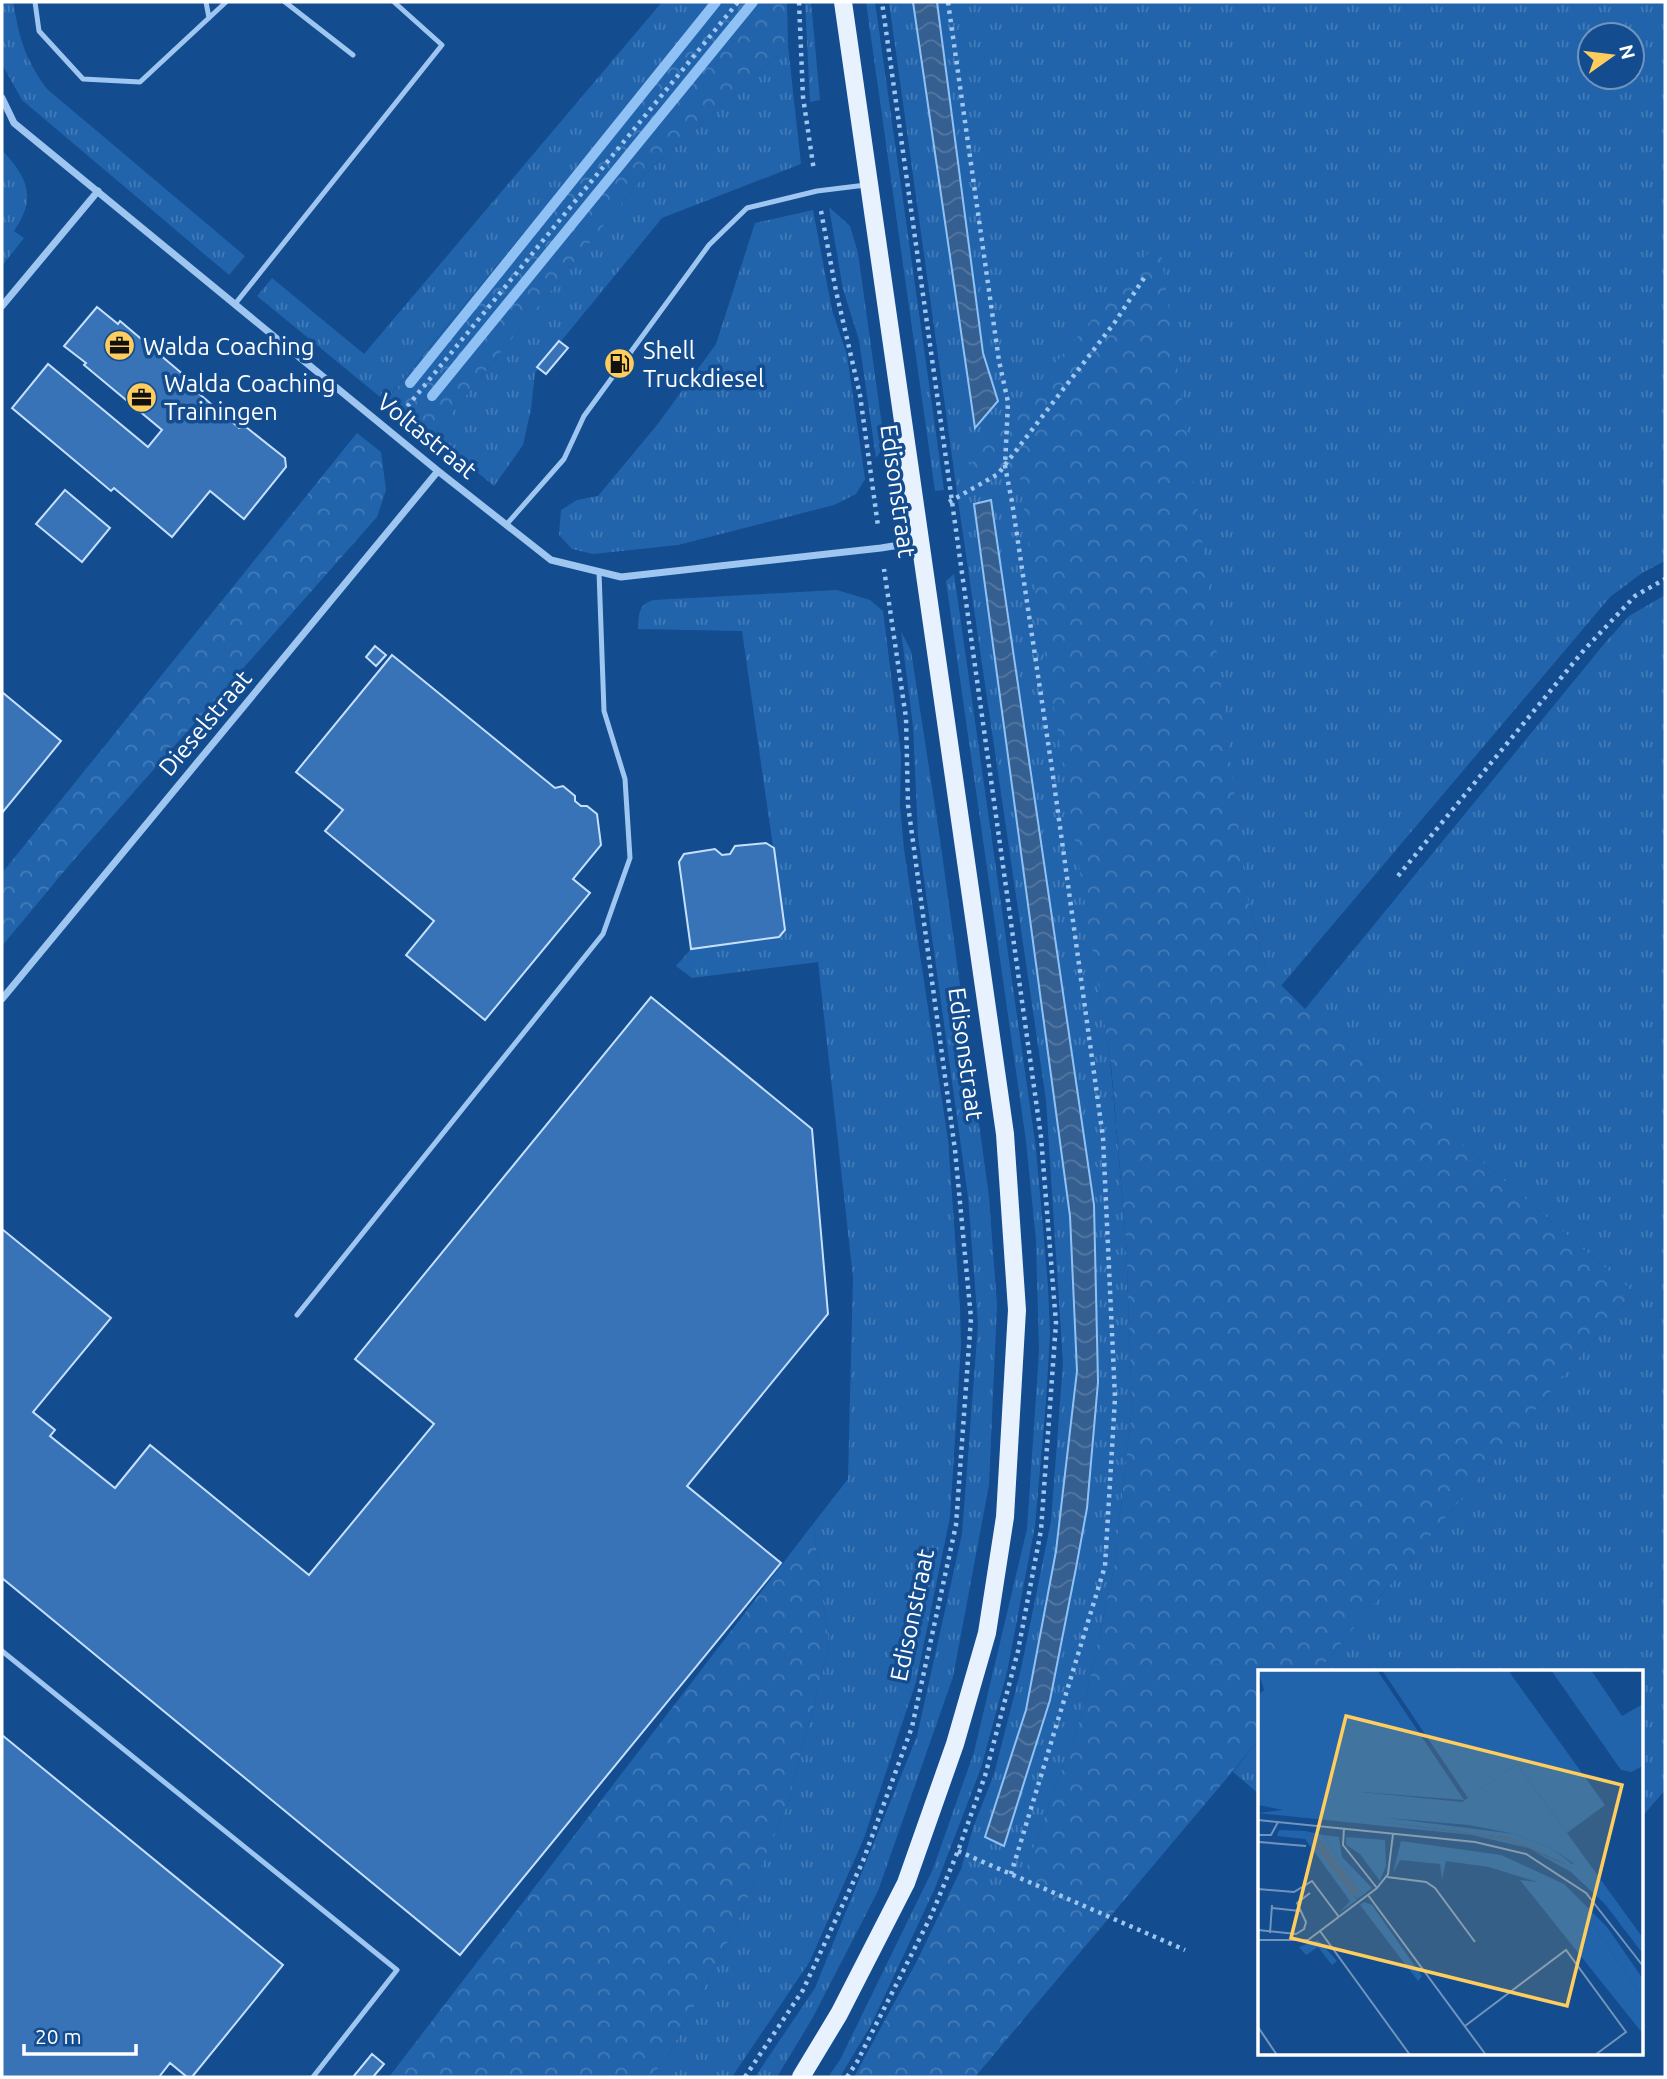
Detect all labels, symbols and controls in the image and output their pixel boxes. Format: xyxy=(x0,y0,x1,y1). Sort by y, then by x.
north arrow xyxy=(1576,21,1646,91)
text: N xyxy=(1615,42,1640,61)
office icon: Walda Coaching xyxy=(103,329,137,363)
place label: Walda Coaching xyxy=(143,333,314,360)
place label: Shell Truckdiesel xyxy=(643,337,764,392)
fuel station icon: Shell Truckdiesel xyxy=(603,347,637,381)
place label: Walda Coaching Trainingen xyxy=(164,370,335,425)
office icon: Walda Coaching Trainingen xyxy=(124,380,158,414)
street label: Voltastraat xyxy=(372,388,482,484)
street label: Edisonstraat xyxy=(875,423,921,560)
street label: Dieselstraat xyxy=(153,664,257,781)
street label: Edisonstraat xyxy=(943,986,989,1123)
street label: Edisonstraat xyxy=(885,1546,939,1683)
inset map xyxy=(1258,1670,1642,2054)
scale bar xyxy=(24,2012,136,2056)
text: 20 m xyxy=(35,2024,82,2048)

